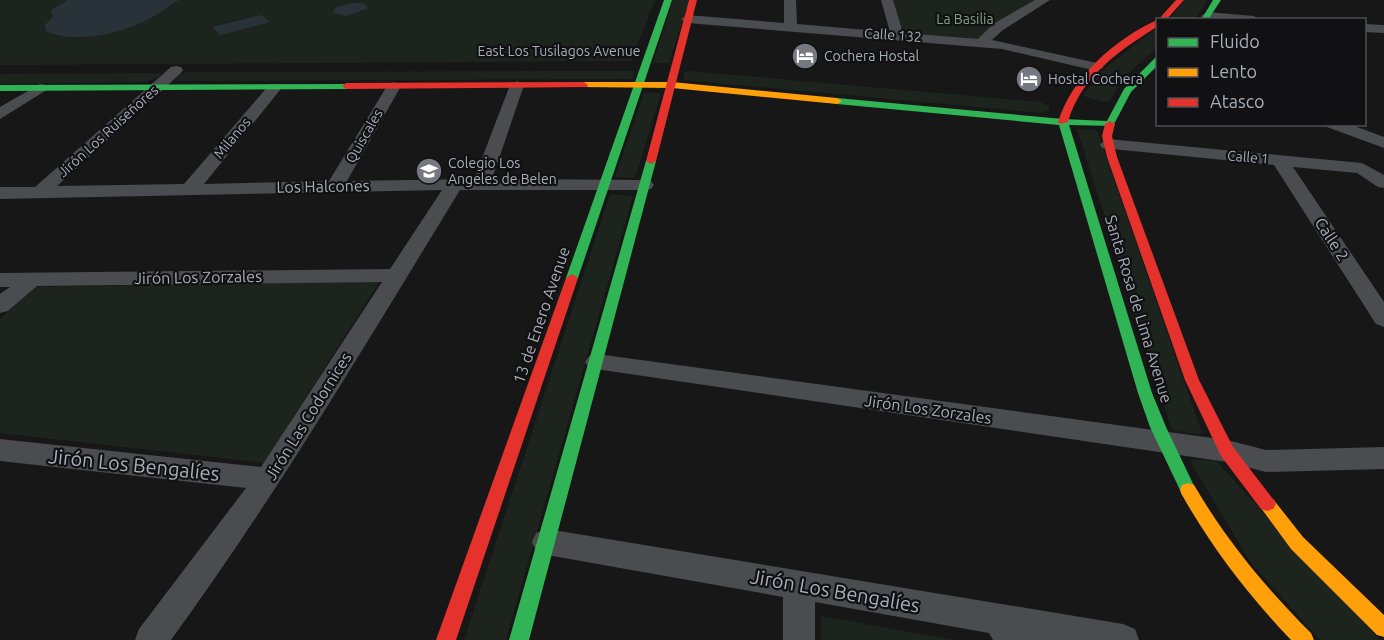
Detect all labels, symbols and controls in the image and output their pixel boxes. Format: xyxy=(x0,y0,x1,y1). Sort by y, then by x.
park label: La Basilia xyxy=(936,11,994,27)
legend xyxy=(1156,18,1366,126)
street label: Calle 132 xyxy=(864,25,922,45)
text: Fluido xyxy=(1210,31,1260,51)
hotel icon: Cochera Hostal xyxy=(790,41,820,71)
street label: East Los Tusilagos Avenue xyxy=(478,43,640,59)
place label: Cochera Hostal xyxy=(824,48,919,64)
text: Lento xyxy=(1210,61,1257,81)
hotel icon: Hostal Cochera xyxy=(1014,64,1044,94)
place label: Hostal Cochera xyxy=(1048,71,1143,87)
street label: Jirón Los Ruiseñores xyxy=(55,82,161,180)
text: Atasco xyxy=(1210,91,1265,111)
street label: Quiscales xyxy=(342,106,386,166)
street label: Milanos xyxy=(210,114,254,162)
street label: Calle 1 xyxy=(1226,147,1270,167)
place label: Colegio Los Angeles de Belen xyxy=(448,155,557,187)
school or university icon: Colegio Los Angeles de Belen xyxy=(414,156,444,186)
street label: Los Halcones xyxy=(276,176,370,196)
street label: Santa Rosa de Lima Avenue xyxy=(1102,213,1176,405)
street label: Calle 2 xyxy=(1311,214,1353,264)
street label: 13 de Enero Avenue xyxy=(509,244,573,386)
street label: Jirón Los Zorzales xyxy=(134,267,262,287)
street label: Jirón Las Codornices xyxy=(261,349,355,483)
street label: Jirón Los Zorzales xyxy=(863,391,993,427)
street label: Jirón Los Bengalíes xyxy=(47,444,221,485)
street label: Jirón Los Bengalíes xyxy=(748,564,922,617)

